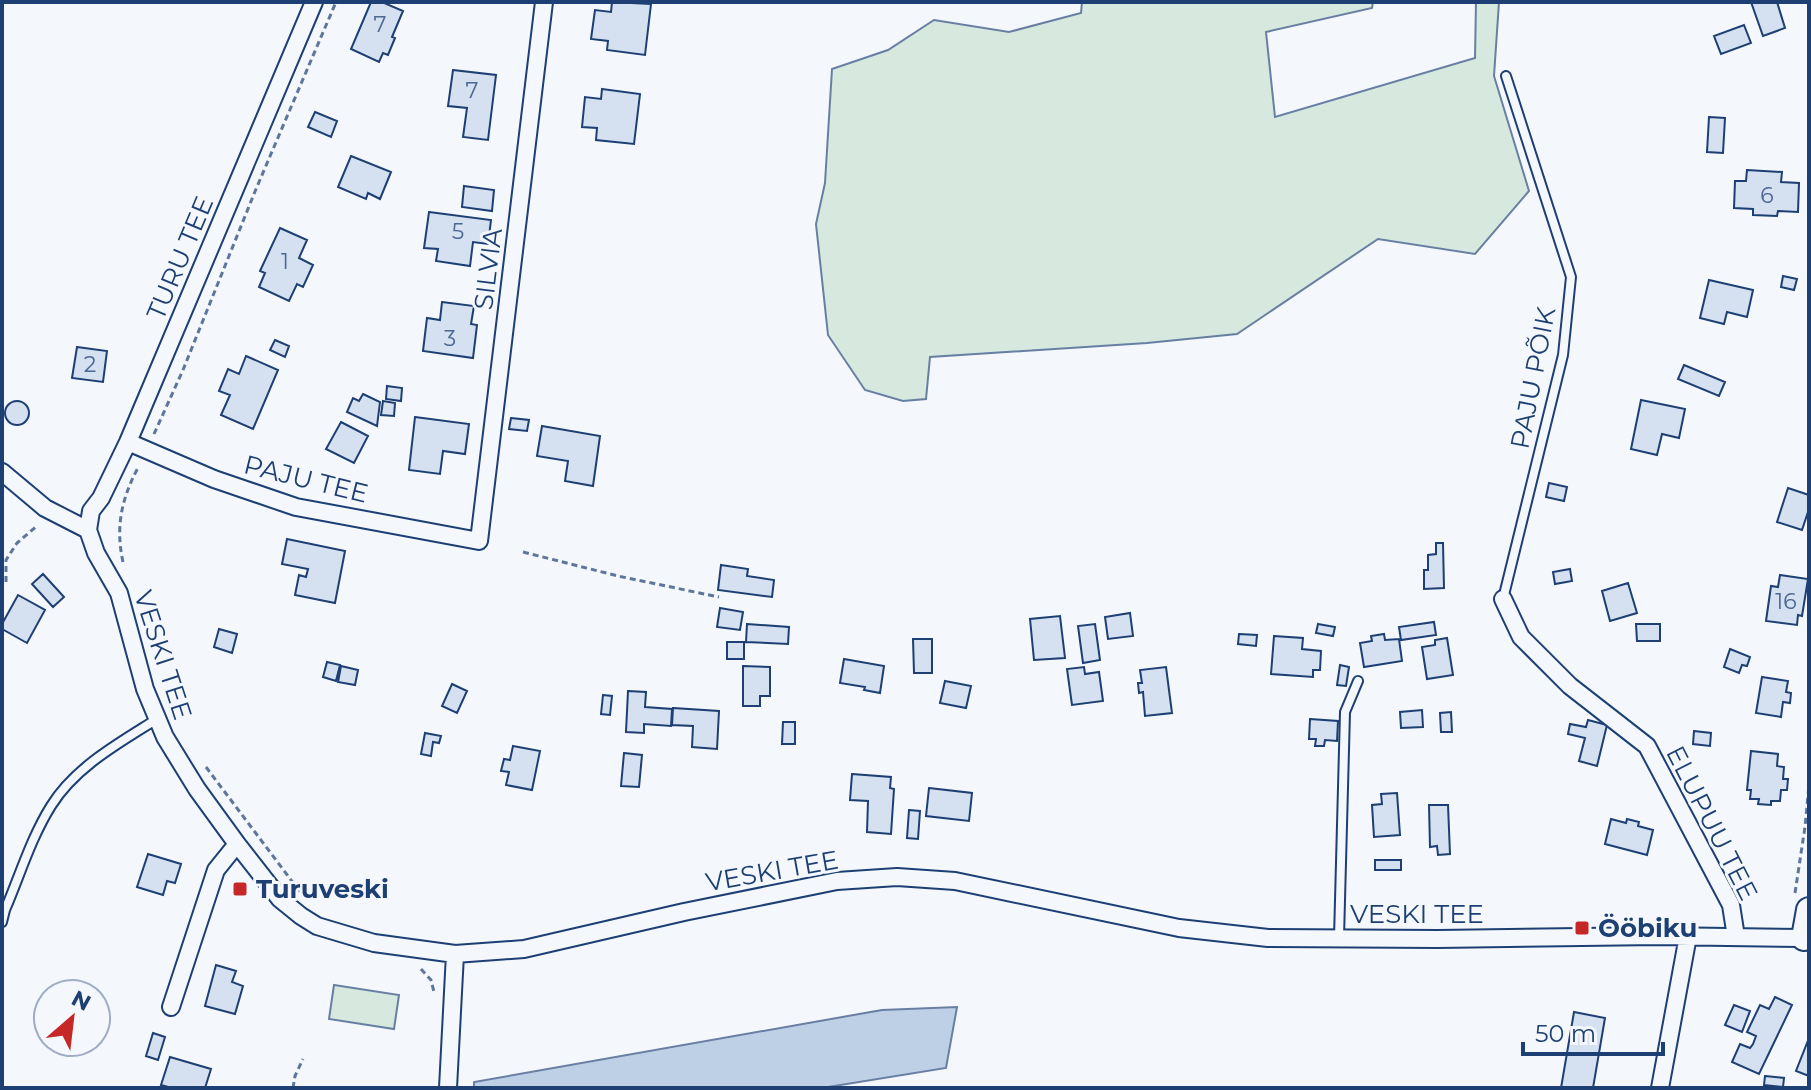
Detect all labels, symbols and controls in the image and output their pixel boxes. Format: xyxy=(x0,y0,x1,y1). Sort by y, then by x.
house number: 7 xyxy=(374,11,387,38)
house number: 7 xyxy=(466,77,479,104)
house number: 6 xyxy=(1760,182,1774,209)
street label: TURU TEE xyxy=(140,191,220,325)
house number: 5 xyxy=(452,218,464,245)
street label: SILVIA xyxy=(467,226,509,312)
house number: 1 xyxy=(281,248,289,275)
street label: PAJU PÕIK xyxy=(1504,304,1563,452)
house number: 3 xyxy=(444,325,456,352)
house number: 2 xyxy=(84,351,96,378)
street label: PAJU TEE xyxy=(241,448,371,510)
street label: VESKI TEE xyxy=(127,586,199,724)
house number: 16 xyxy=(1775,588,1797,615)
street label: ELUPUU TEE xyxy=(1659,740,1765,906)
street label: VESKI TEE xyxy=(703,844,841,898)
place label: Turuveski xyxy=(256,873,389,905)
marker: Turuveski xyxy=(231,880,249,898)
street label: VESKI TEE xyxy=(1350,898,1484,930)
place label: Ööbiku xyxy=(1598,912,1697,944)
marker: Ööbiku xyxy=(1573,919,1591,937)
north arrow xyxy=(32,978,112,1058)
text: N xyxy=(67,985,95,1017)
scale bar xyxy=(1523,1006,1663,1056)
text: 50 m xyxy=(1535,1019,1596,1048)

